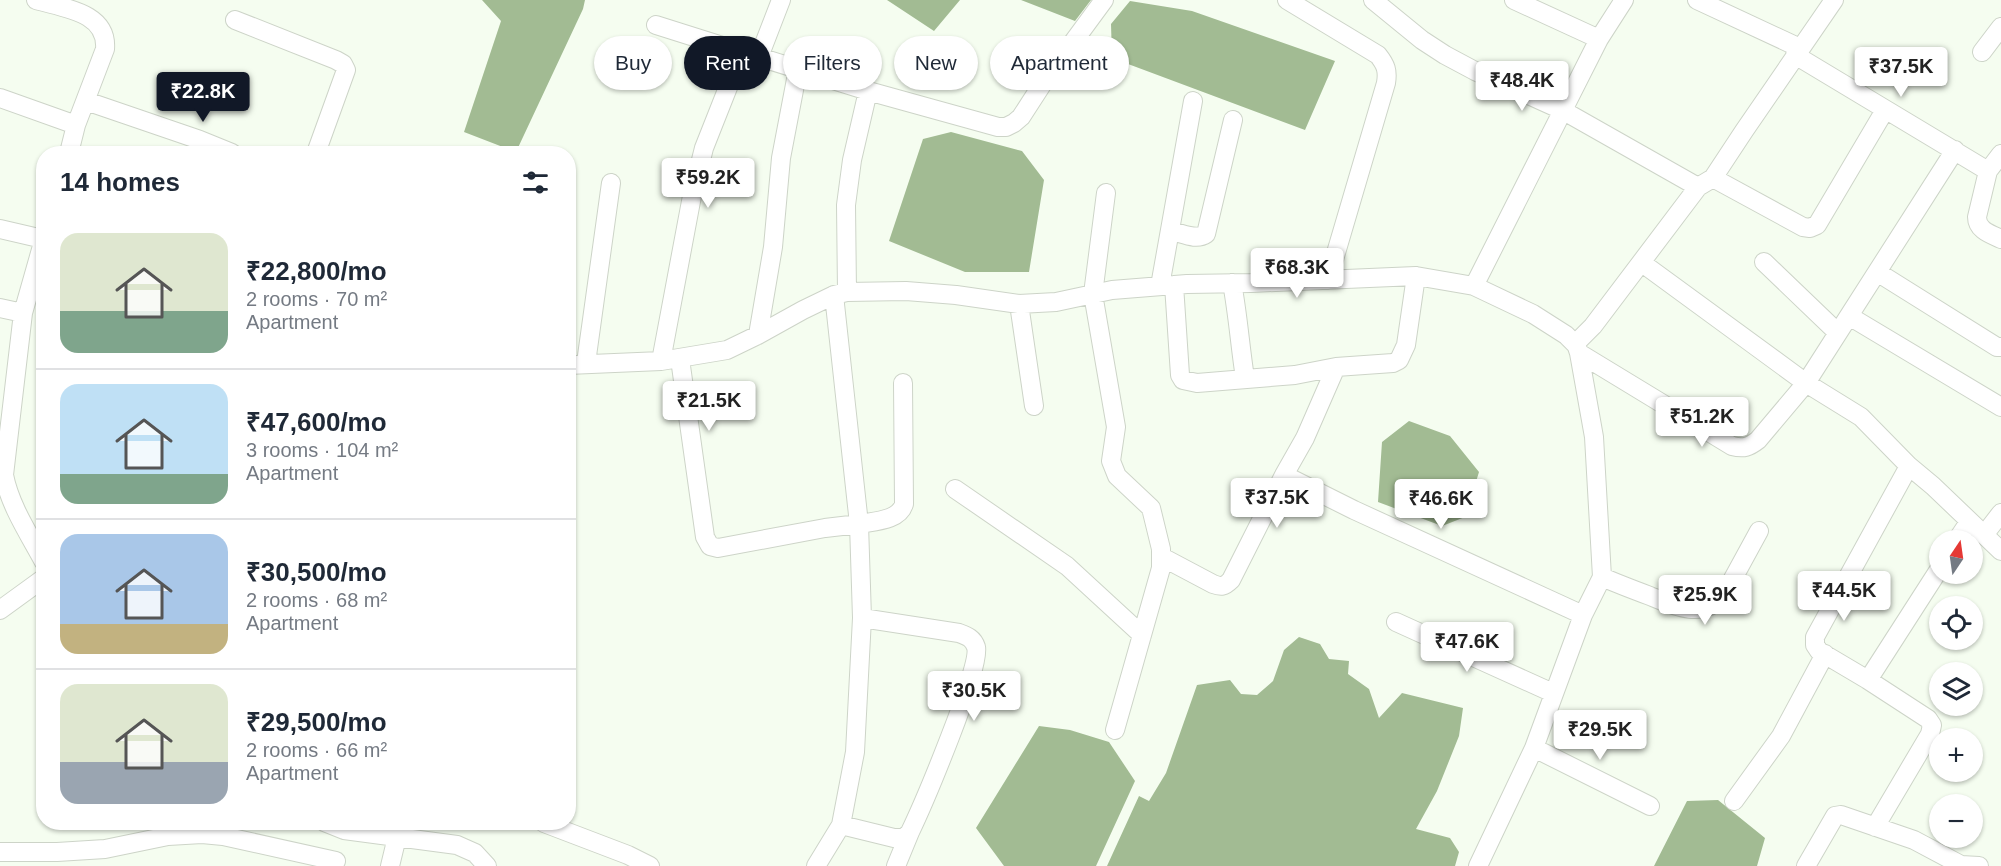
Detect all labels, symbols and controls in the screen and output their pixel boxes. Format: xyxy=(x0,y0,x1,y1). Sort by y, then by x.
chip: Buy xyxy=(594,36,672,90)
chip: Rent xyxy=(684,36,771,90)
chip: Filters xyxy=(783,36,882,90)
chip: New xyxy=(894,36,978,90)
chip: Apartment xyxy=(990,36,1129,90)
pin: ₹37.5K xyxy=(1852,47,1950,98)
text: ₹37.5K xyxy=(1869,55,1933,77)
pin: ₹48.4K xyxy=(1473,61,1571,112)
text: ₹48.4K xyxy=(1490,69,1554,91)
pin: ₹22.8K xyxy=(154,72,252,123)
text: ₹22.8K xyxy=(171,80,235,102)
pin: ₹59.2K xyxy=(659,158,757,209)
icon: filters xyxy=(519,166,552,199)
text: ₹59.2K xyxy=(676,166,740,188)
text: 14 homes xyxy=(60,167,180,197)
pin: ₹68.3K xyxy=(1248,248,1346,299)
text: ₹22,800/mo xyxy=(246,256,387,286)
text: ₹68.3K xyxy=(1265,256,1329,278)
icon: home xyxy=(108,257,180,329)
text: 2 rooms · 70 m² xyxy=(246,288,387,310)
text: Apartment xyxy=(246,311,338,333)
pin: ₹21.5K xyxy=(660,381,758,432)
text: ₹21.5K xyxy=(677,389,741,411)
pin: ₹51.2K xyxy=(1653,397,1751,448)
text: ₹51.2K xyxy=(1670,405,1734,427)
text: ₹47,600/mo xyxy=(246,407,387,437)
icon: home xyxy=(108,408,180,480)
text: 3 rooms · 104 m² xyxy=(246,439,398,461)
text: Apartment xyxy=(246,462,338,484)
pin: ₹37.5K xyxy=(1228,478,1326,529)
pin: ₹46.6K xyxy=(1392,479,1490,530)
text: ₹37.5K xyxy=(1245,486,1309,508)
text: ₹46.6K xyxy=(1409,487,1473,509)
north arrow xyxy=(1929,530,1983,584)
map controls xyxy=(1929,530,1983,848)
text: ₹30,500/mo xyxy=(246,557,387,587)
icon: home xyxy=(108,558,180,630)
pin: ₹44.5K xyxy=(1795,571,1893,622)
pin: ₹25.9K xyxy=(1656,575,1754,626)
text: ₹44.5K xyxy=(1812,579,1876,601)
text: ₹25.9K xyxy=(1673,583,1737,605)
text: 2 rooms · 68 m² xyxy=(246,589,387,611)
button: locate xyxy=(1929,596,1983,650)
text: Apartment xyxy=(246,612,338,634)
pin: ₹47.6K xyxy=(1418,622,1516,673)
text: ₹47.6K xyxy=(1435,630,1499,652)
button: layers xyxy=(1929,662,1983,716)
pin: ₹30.5K xyxy=(925,671,1023,722)
text: ₹30.5K xyxy=(942,679,1006,701)
text: ₹29,500/mo xyxy=(246,707,387,737)
icon: home xyxy=(108,708,180,780)
pin: ₹29.5K xyxy=(1551,710,1649,761)
text: ₹29.5K xyxy=(1568,718,1632,740)
button: + xyxy=(1929,728,1983,782)
text: 2 rooms · 66 m² xyxy=(246,739,387,761)
text: Apartment xyxy=(246,762,338,784)
button: − xyxy=(1929,794,1983,848)

